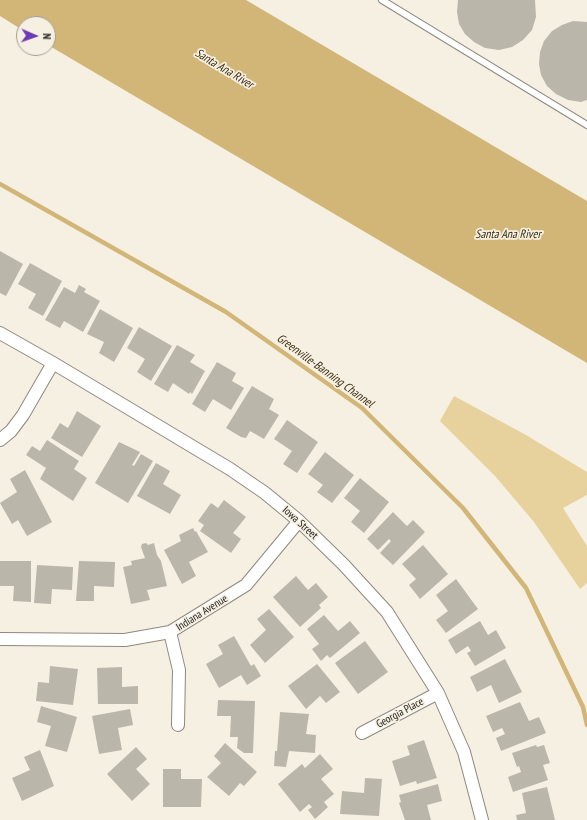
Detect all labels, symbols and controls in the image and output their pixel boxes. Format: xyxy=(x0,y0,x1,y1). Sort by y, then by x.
north arrow xyxy=(16,16,56,56)
text: N xyxy=(40,33,54,40)
water label: Santa Ana River xyxy=(192,46,256,92)
water label: Santa Ana River xyxy=(475,228,541,242)
water label: Greenville-Banning Channel xyxy=(274,331,376,411)
street label: Iowa Street xyxy=(280,504,320,542)
street label: Indiana Avenue xyxy=(174,592,230,634)
street label: Georgia Place xyxy=(374,695,426,731)

